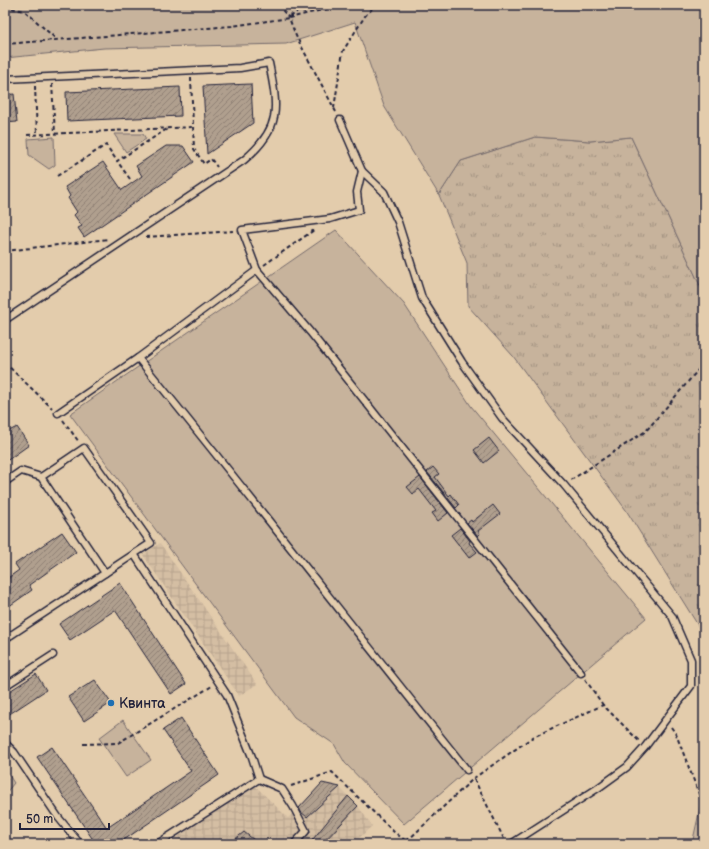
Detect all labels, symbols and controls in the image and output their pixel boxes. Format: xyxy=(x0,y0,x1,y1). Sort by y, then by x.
place label: Квинта xyxy=(119,695,166,712)
marker: Квинта xyxy=(106,698,116,708)
scale bar xyxy=(20,805,109,831)
text: 50 m xyxy=(26,812,53,827)

